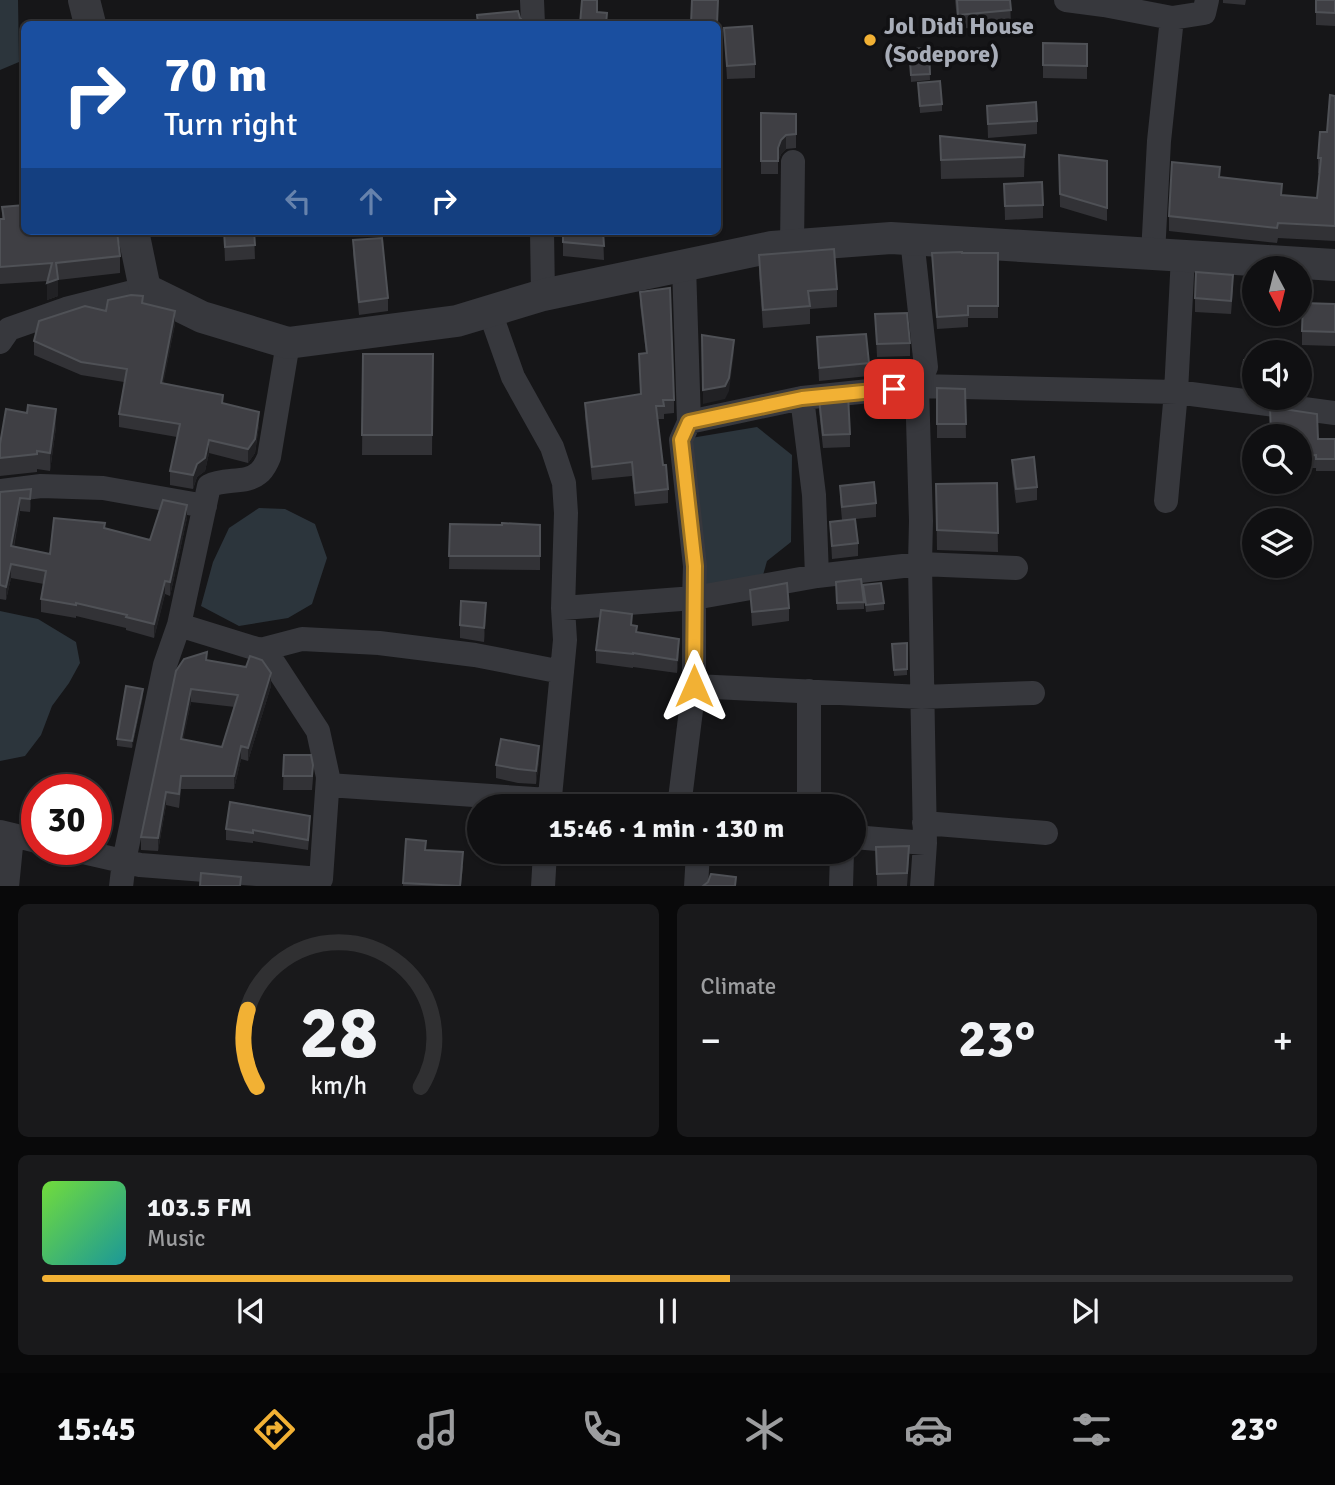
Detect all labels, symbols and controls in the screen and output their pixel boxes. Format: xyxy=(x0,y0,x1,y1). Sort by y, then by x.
place label: Jol Didi House (Sodepore) xyxy=(884,11,1034,69)
marker: Jol Didi House (Sodepore) xyxy=(862,32,878,48)
text: 70 m xyxy=(164,45,267,105)
icon: right xyxy=(49,49,140,140)
text: Turn right xyxy=(164,105,297,144)
icon: left xyxy=(279,182,317,220)
icon: ahead xyxy=(352,182,390,220)
icon: right xyxy=(425,182,463,220)
north arrow xyxy=(1242,256,1312,326)
map controls xyxy=(1242,256,1312,578)
button: sound xyxy=(1242,340,1312,410)
pin xyxy=(864,359,924,419)
icon: arrive xyxy=(875,370,913,408)
button: search xyxy=(1242,424,1312,494)
button: layers xyxy=(1242,508,1312,578)
position arrow xyxy=(657,649,731,723)
speed limit sign: 30 xyxy=(21,774,112,865)
text: 15:46 · 1 min · 130 m xyxy=(549,813,784,845)
text: Climate xyxy=(701,972,776,1001)
text: 28 xyxy=(299,989,378,1078)
text: 23° xyxy=(958,1007,1035,1071)
text: − xyxy=(701,1017,721,1064)
text: + xyxy=(1272,1017,1293,1064)
text: km/h xyxy=(310,1069,367,1100)
text: 103.5 FM xyxy=(147,1192,252,1224)
text: Music xyxy=(147,1224,205,1253)
icon: previous xyxy=(232,1292,270,1330)
icon: pause xyxy=(649,1292,687,1330)
icon: next xyxy=(1066,1292,1104,1330)
icon: directions xyxy=(250,1405,299,1454)
icon: music xyxy=(413,1405,462,1454)
icon: phone xyxy=(577,1405,626,1454)
icon: climate xyxy=(740,1405,789,1454)
icon: car xyxy=(904,1405,953,1454)
icon: filters xyxy=(1067,1405,1116,1454)
text: 15:45 xyxy=(57,1410,136,1449)
text: 23° xyxy=(1230,1410,1278,1449)

